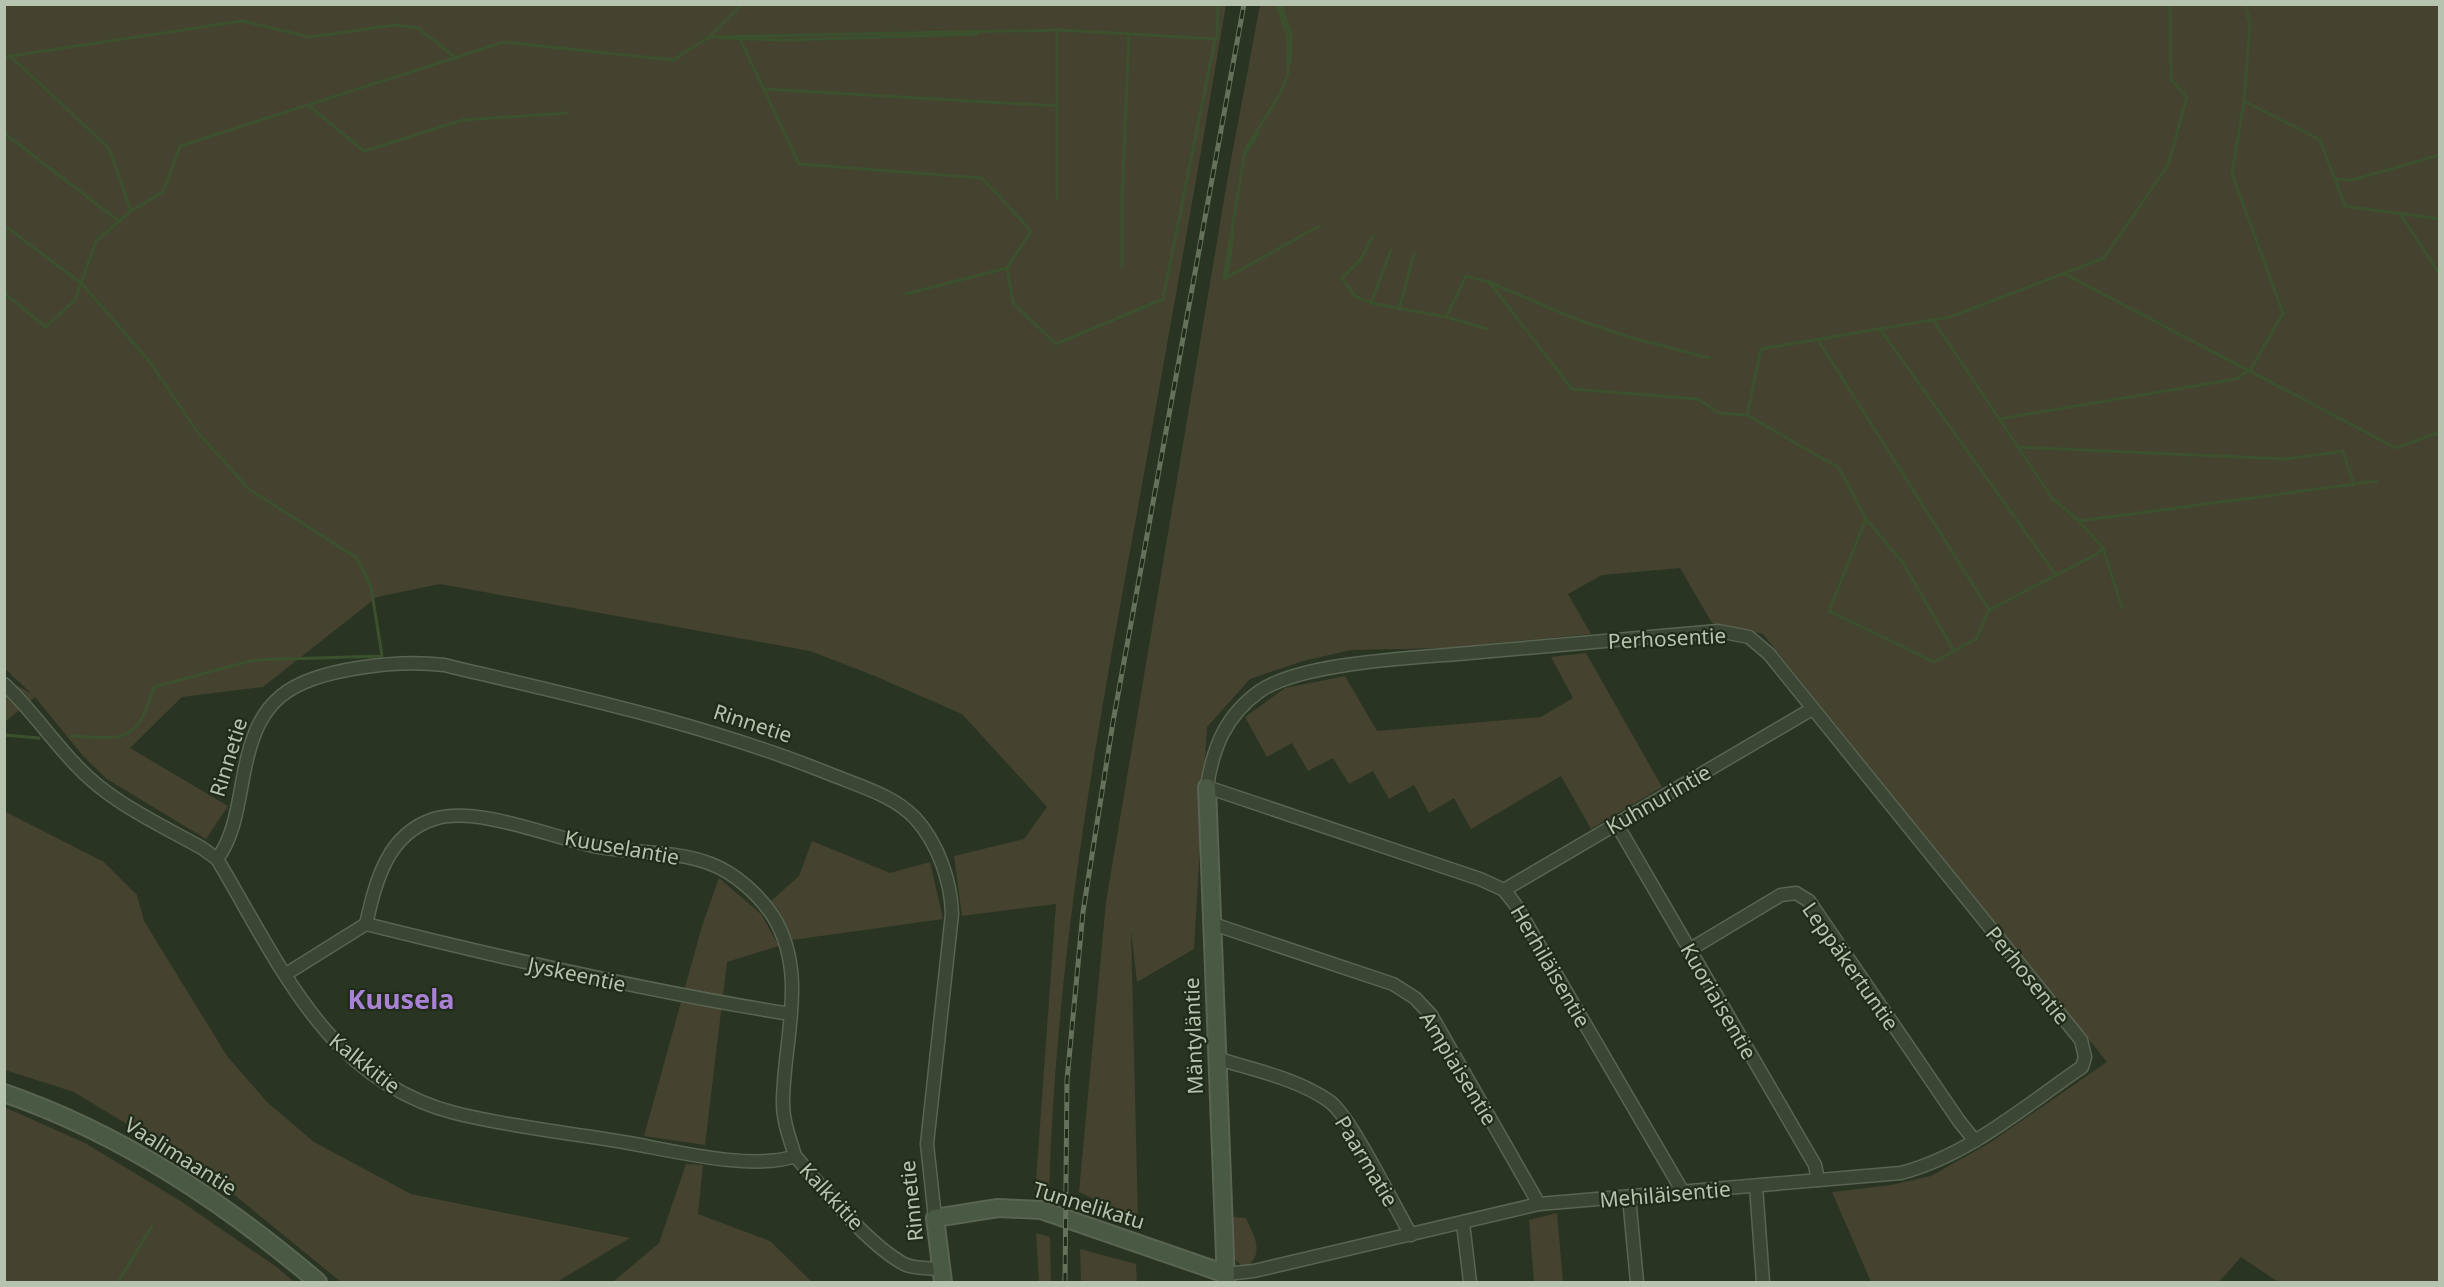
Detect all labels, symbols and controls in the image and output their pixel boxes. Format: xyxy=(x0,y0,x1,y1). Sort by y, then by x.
street label: Perhosentie xyxy=(1607,621,1727,655)
street label: Rinnetie xyxy=(710,697,796,749)
street label: Rinnetie xyxy=(203,714,253,800)
street label: Kuhnurintie xyxy=(1600,758,1716,840)
street label: Kuuselantie xyxy=(563,823,681,871)
street label: Leppäkertuntie xyxy=(1796,896,1906,1036)
street label: Herhiläisentie xyxy=(1505,900,1597,1032)
street label: Perhosentie xyxy=(1980,920,2076,1030)
street label: Kuoriaisentie xyxy=(1674,938,1764,1064)
street label: Jyskeentie xyxy=(524,950,628,998)
street label: Mäntyläntie xyxy=(1177,977,1209,1095)
district label: Kuusela xyxy=(348,980,454,1017)
street label: Ampiaisentie xyxy=(1414,1006,1504,1130)
street label: Kalkkitie xyxy=(324,1026,406,1100)
street label: Vaalimaantie xyxy=(119,1110,243,1202)
street label: Paarmatie xyxy=(1329,1110,1405,1212)
street label: Kalkkitie xyxy=(793,1156,871,1236)
street label: Rinnetie xyxy=(893,1159,929,1243)
street label: Mehiläisentie xyxy=(1598,1174,1732,1214)
street label: Tunnelikatu xyxy=(1030,1175,1148,1235)

